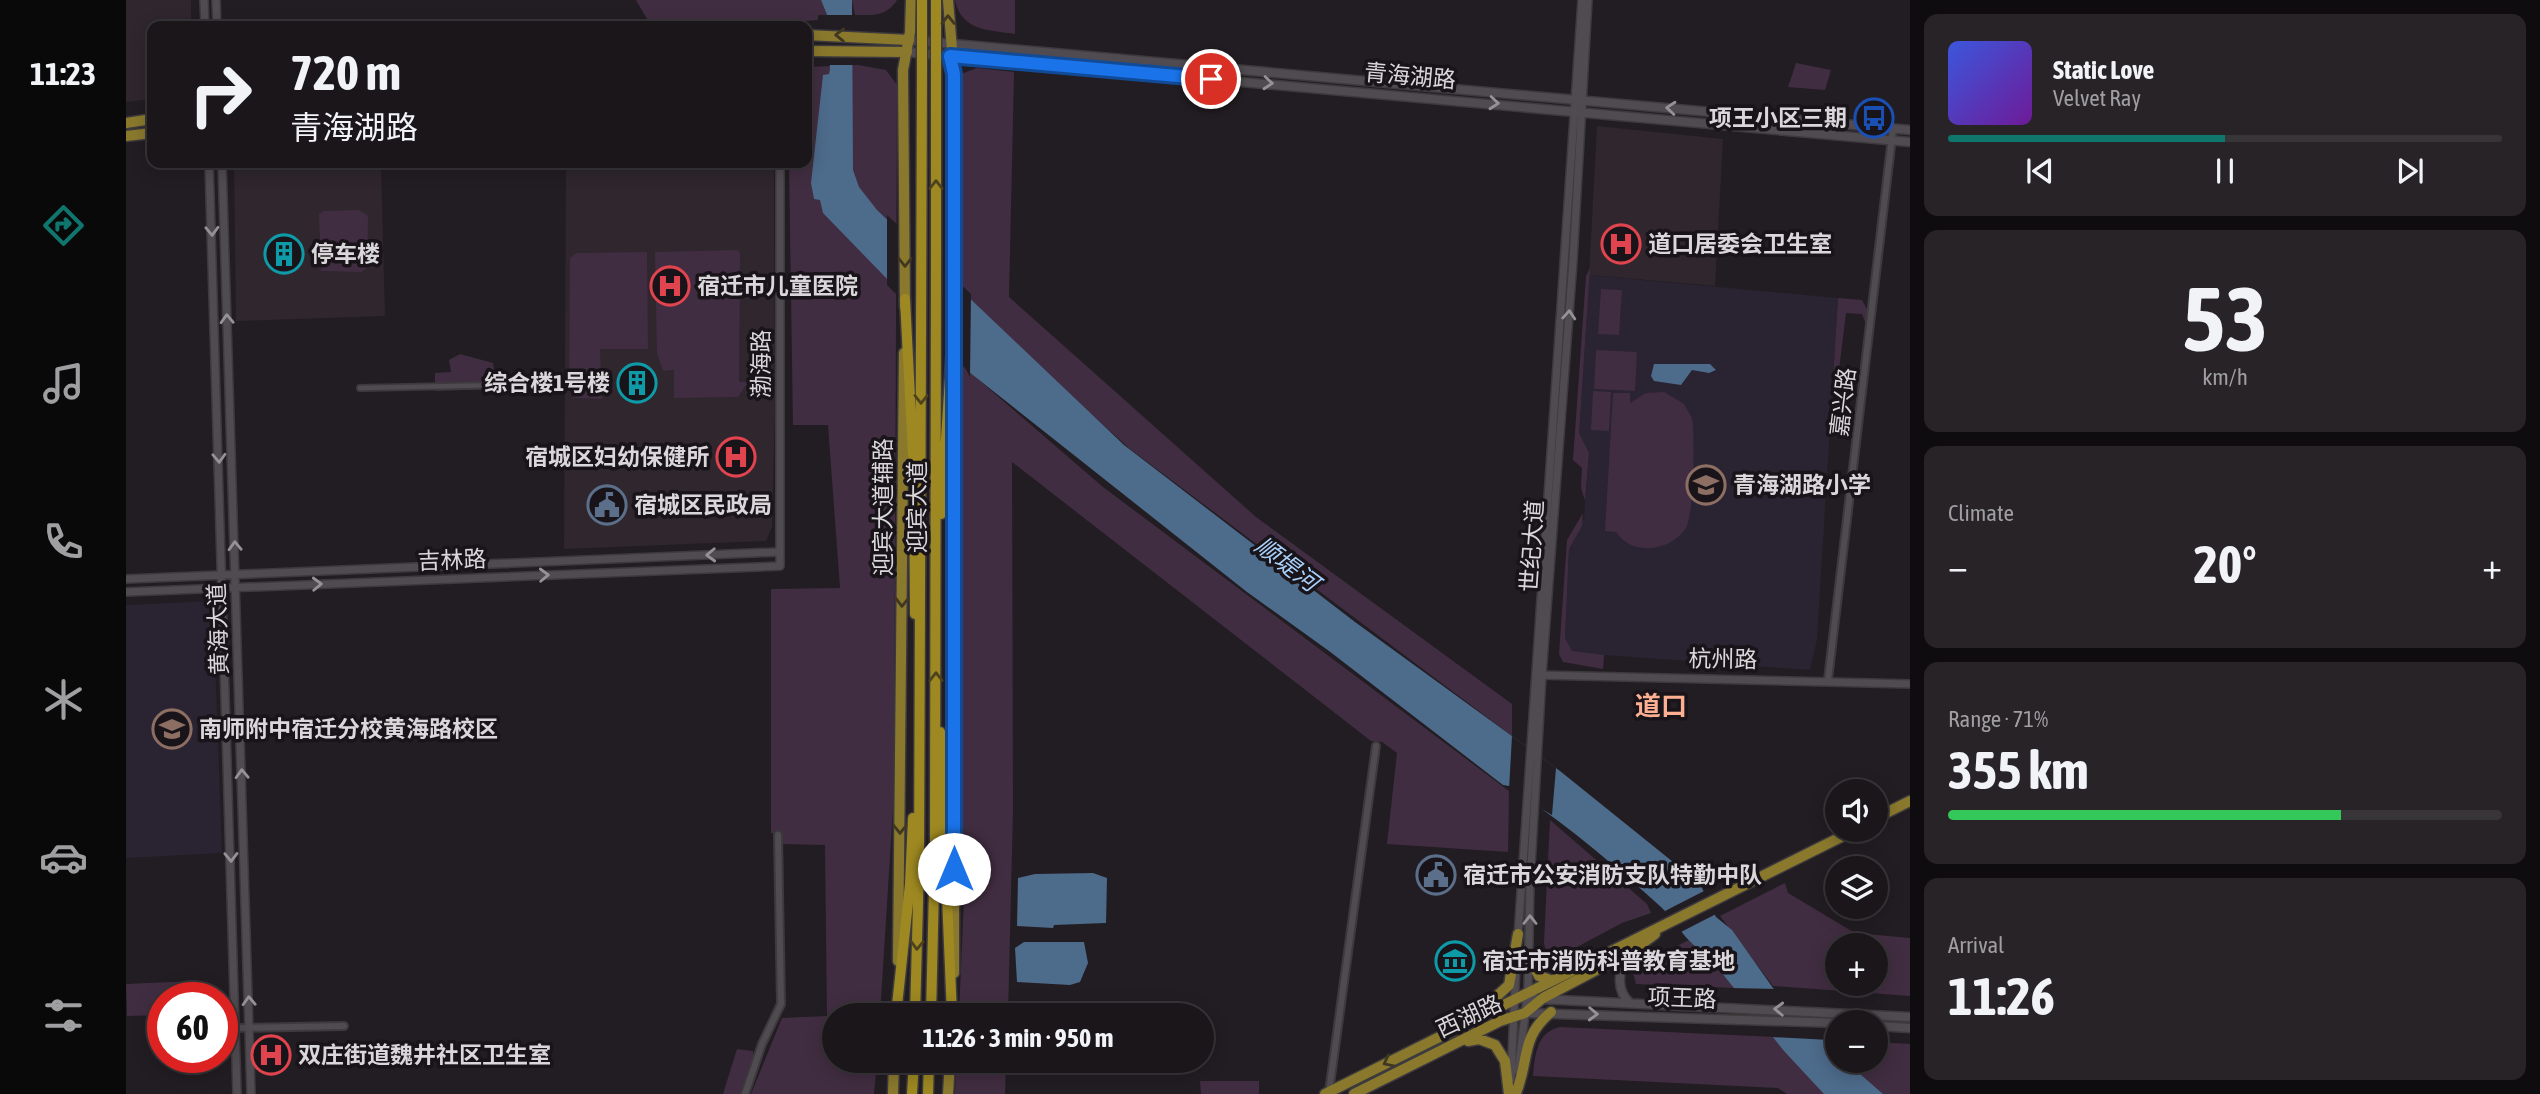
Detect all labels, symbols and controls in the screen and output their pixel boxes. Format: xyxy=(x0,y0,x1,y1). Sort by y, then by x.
one-way arrow xyxy=(940,14,956,24)
one-way arrow xyxy=(834,28,845,43)
text: 720 m xyxy=(290,44,401,100)
icon: right xyxy=(175,49,266,140)
pin xyxy=(1181,49,1241,109)
text: 11:23 xyxy=(30,55,96,92)
text: Static Love xyxy=(2053,55,2154,85)
street label: 青海湖路 xyxy=(1363,59,1457,93)
icon: arrive xyxy=(1192,60,1230,98)
one-way arrow xyxy=(1262,75,1273,90)
text: Velvet Ray xyxy=(2053,85,2141,111)
one-way arrow xyxy=(1489,95,1500,110)
bus stop icon: 项王小区三期 xyxy=(1853,97,1895,139)
one-way arrow xyxy=(1665,101,1677,116)
place label: 项王小区三期 xyxy=(1709,105,1847,131)
text: 青海湖路 xyxy=(290,109,418,146)
icon: previous xyxy=(2021,152,2059,190)
icon: pause xyxy=(2206,152,2244,190)
icon: next xyxy=(2391,152,2429,190)
one-way arrow xyxy=(928,180,944,190)
icon: directions xyxy=(39,201,88,250)
hospital icon: 道口居委会卫生室 xyxy=(1600,223,1642,265)
one-way arrow xyxy=(204,226,219,237)
place label: 道口居委会卫生室 xyxy=(1648,231,1832,257)
building icon: 停车楼 xyxy=(263,233,305,275)
place label: 停车楼 xyxy=(311,241,380,267)
one-way arrow xyxy=(897,257,913,267)
hospital icon: 宿迁市儿童医院 xyxy=(649,265,691,307)
text: 53 xyxy=(2182,266,2268,370)
place label: 宿迁市儿童医院 xyxy=(697,273,858,299)
one-way arrow xyxy=(1561,310,1576,321)
one-way arrow xyxy=(219,313,235,324)
street label: 渤海路 xyxy=(748,330,774,399)
icon: music xyxy=(39,359,88,408)
building icon: 综合楼1号楼 xyxy=(616,362,658,404)
text: km/h xyxy=(2202,364,2248,390)
street label: 嘉兴路 xyxy=(1826,366,1860,438)
place label: 综合楼1号楼 xyxy=(484,370,610,396)
one-way arrow xyxy=(914,393,929,404)
hospital icon: 宿城区妇幼保健所 xyxy=(715,436,757,478)
street label: 迎宾大道辅路 xyxy=(870,438,896,576)
place label: 宿城区妇幼保健所 xyxy=(525,444,709,470)
one-way arrow xyxy=(212,453,227,464)
street label: 迎宾大道 xyxy=(904,461,930,553)
school or university icon: 青海湖路小学 xyxy=(1685,464,1727,506)
place label: 青海湖路小学 xyxy=(1733,472,1871,498)
public building icon: 宿城区民政局 xyxy=(586,484,628,526)
place label: 宿城区民政局 xyxy=(634,492,772,518)
street label: 世纪大道 xyxy=(1516,499,1548,593)
text: Climate xyxy=(1948,500,2014,526)
icon: phone xyxy=(39,517,88,566)
water label: 顺堤河 xyxy=(1250,532,1327,599)
text: 20° xyxy=(2193,534,2257,594)
one-way arrow xyxy=(227,541,243,551)
text: − xyxy=(1948,544,1968,587)
text: + xyxy=(2482,544,2502,587)
street label: 吉林路 xyxy=(417,546,487,574)
one-way arrow xyxy=(705,547,716,562)
one-way arrow xyxy=(539,568,550,583)
one-way arrow xyxy=(311,577,322,592)
street label: 黄海大道 xyxy=(203,583,233,675)
one-way arrow xyxy=(894,596,909,607)
street label: 杭州路 xyxy=(1688,645,1758,673)
one-way arrow xyxy=(928,672,944,682)
icon: climate xyxy=(39,675,88,724)
district label: 道口 xyxy=(1635,691,1687,721)
text: Range · 71% xyxy=(1948,706,2048,732)
school or university icon: 南师附中宿迁分校黄海路校区 xyxy=(151,708,193,750)
place label: 南师附中宿迁分校黄海路校区 xyxy=(199,716,498,742)
text: 355 km xyxy=(1948,740,2089,800)
one-way arrow xyxy=(234,768,250,779)
map controls xyxy=(1825,779,1888,1073)
button: sound xyxy=(1825,779,1888,842)
one-way arrow xyxy=(892,824,908,835)
position arrow xyxy=(917,832,991,906)
icon: car xyxy=(39,833,88,882)
one-way arrow xyxy=(223,852,238,863)
public building icon: 宿迁市公安消防支队特勤中队 xyxy=(1415,854,1457,896)
button: layers xyxy=(1825,856,1888,919)
place label: 宿迁市公安消防支队特勤中队 xyxy=(1463,862,1762,888)
one-way arrow xyxy=(1522,914,1538,925)
text: Arrival xyxy=(1948,932,2004,958)
button: + xyxy=(1825,933,1888,996)
one-way arrow xyxy=(909,940,925,950)
museum icon: 宿迁市消防科普教育基地 xyxy=(1434,940,1476,982)
place label: 宿迁市消防科普教育基地 xyxy=(1482,948,1735,974)
text: 11:26 xyxy=(1948,966,2055,1026)
speed limit sign: 60 xyxy=(147,982,238,1073)
street label: 项王路 xyxy=(1647,984,1717,1012)
street label: 西湖路 xyxy=(1432,990,1506,1042)
icon: filters xyxy=(39,991,88,1040)
one-way arrow xyxy=(241,996,256,1007)
one-way arrow xyxy=(1773,1002,1784,1017)
one-way arrow xyxy=(1588,1006,1599,1021)
button: − xyxy=(1825,1010,1888,1073)
text: 11:26 · 3 min · 950 m xyxy=(923,1023,1113,1053)
hospital icon: 双庄街道魏井社区卫生室 xyxy=(250,1034,292,1076)
place label: 双庄街道魏井社区卫生室 xyxy=(298,1042,551,1068)
one-way arrow xyxy=(1383,1053,1395,1067)

